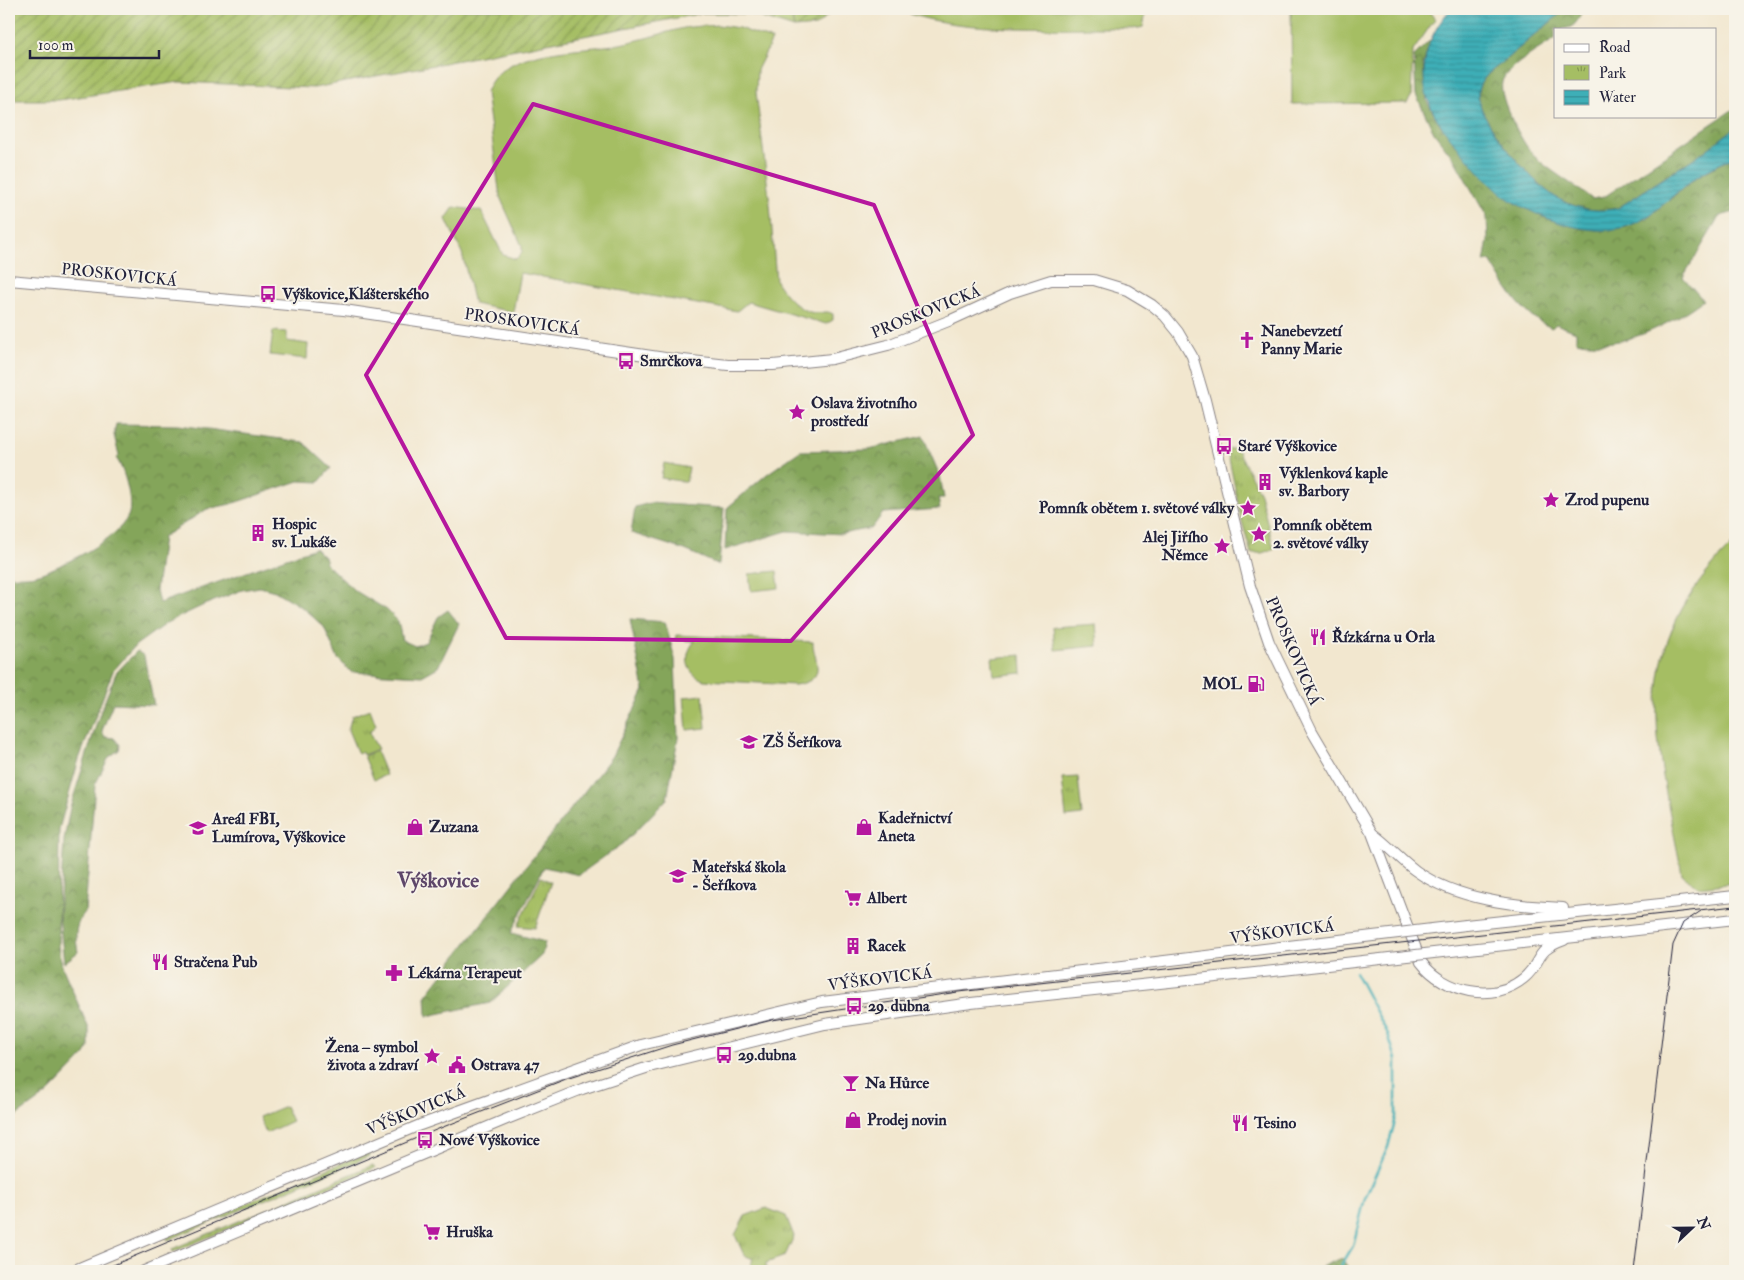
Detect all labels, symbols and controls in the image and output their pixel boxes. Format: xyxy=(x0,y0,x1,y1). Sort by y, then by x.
scale bar xyxy=(30,28,159,60)
legend xyxy=(1554,28,1716,118)
text: 100 m xyxy=(38,36,74,55)
text: Road xyxy=(1599,38,1631,57)
text: Park xyxy=(1599,64,1626,83)
text: Water xyxy=(1598,88,1636,107)
street label: PROSKOVICKÁ xyxy=(60,258,178,291)
street label: PROSKOVICKÁ xyxy=(868,280,984,343)
bus stop icon: Výškovice,Klášterského xyxy=(258,284,278,304)
place label: Výškovice,Klášterského xyxy=(281,284,429,305)
street label: PROSKOVICKÁ xyxy=(463,303,581,340)
place label: Nanebevzetí Panny Marie xyxy=(1260,321,1344,360)
church icon: Nanebevzetí Panny Marie xyxy=(1237,330,1257,350)
bus stop icon: Smrčkova xyxy=(616,351,636,371)
place label: Smrčkova xyxy=(640,351,702,371)
place label: Oslava životního prostředí xyxy=(810,393,917,432)
place icon: Oslava životního prostředí xyxy=(787,402,807,422)
bus stop icon: Staré Výškovice xyxy=(1214,436,1234,456)
place label: Staré Výškovice xyxy=(1238,436,1337,457)
place label: Výklenková kaple sv. Barbory xyxy=(1278,463,1388,502)
building icon: Výklenková kaple sv. Barbory xyxy=(1255,472,1275,492)
place icon: Zrod pupenu xyxy=(1541,490,1561,510)
place label: Zrod pupenu xyxy=(1565,490,1650,511)
place label: Pomník obětem 1. světové války xyxy=(1039,498,1235,519)
place icon: Pomník obětem 1. světové války xyxy=(1238,498,1258,518)
place label: Hospic sv. Lukáše xyxy=(272,514,337,552)
place label: Pomník obětem 2. světové války xyxy=(1273,515,1373,554)
building icon: Hospic sv. Lukáše xyxy=(248,523,268,543)
place icon: Pomník obětem 2. světové války xyxy=(1249,524,1269,544)
place label: Alej Jiřího Němce xyxy=(1142,527,1208,565)
place icon: Alej Jiřího Němce xyxy=(1212,536,1232,556)
street label: PROSKOVICKÁ xyxy=(1261,593,1326,708)
place label: Řízkárna u Orla xyxy=(1332,626,1435,647)
restaurant icon: Řízkárna u Orla xyxy=(1308,627,1328,647)
place label: MOL xyxy=(1201,674,1242,694)
fuel station icon: MOL xyxy=(1246,674,1266,694)
place label: ZŠ Šeříkova xyxy=(763,731,842,752)
school or university icon: ZŠ Šeříkova xyxy=(739,732,759,752)
place label: Kadeřnictví Aneta xyxy=(877,808,953,846)
place label: Areál FBI, Lumírova, Výškovice xyxy=(211,809,346,848)
shop icon: Zuzana xyxy=(405,817,425,837)
place label: Zuzana xyxy=(429,817,479,837)
shop icon: Kadeřnictví Aneta xyxy=(854,817,874,837)
school or university icon: Areál FBI, Lumírova, Výškovice xyxy=(188,818,208,838)
place label: Mateřská škola - Šeříkova xyxy=(691,857,786,895)
school or university icon: Mateřská škola - Šeříkova xyxy=(668,866,688,886)
district label: Výškovice xyxy=(396,867,479,894)
supermarket icon: Albert xyxy=(843,888,863,908)
place label: Albert xyxy=(866,888,908,908)
street label: VÝŠKOVICKÁ xyxy=(1228,915,1335,948)
building icon: Racek xyxy=(843,936,863,956)
place label: Racek xyxy=(867,936,906,956)
restaurant icon: Stračena Pub xyxy=(150,952,170,972)
place label: Stračena Pub xyxy=(174,952,258,972)
street label: VÝŠKOVICKÁ xyxy=(826,962,933,995)
pharmacy icon: Lékárna Terapeut xyxy=(384,963,404,983)
place label: Lékárna Terapeut xyxy=(408,963,523,984)
bus stop icon: 29. dubna xyxy=(844,996,864,1016)
place label: 29. dubna xyxy=(868,996,930,1016)
place label: Žena – symbol života a zdraví xyxy=(325,1036,420,1075)
bus stop icon: 29.dubna xyxy=(714,1045,734,1065)
place label: 29.dubna xyxy=(738,1045,797,1065)
place icon: Žena – symbol života a zdraví xyxy=(422,1046,442,1066)
public building icon: Ostrava 47 xyxy=(447,1055,467,1075)
place label: Ostrava 47 xyxy=(471,1055,540,1075)
bar icon: Na Hůrce xyxy=(841,1073,861,1093)
place label: Na Hůrce xyxy=(864,1073,929,1093)
street label: VÝŠKOVICKÁ xyxy=(363,1081,469,1140)
shop icon: Prodej novin xyxy=(843,1110,863,1130)
place label: Prodej novin xyxy=(867,1110,947,1130)
restaurant icon: Tesino xyxy=(1230,1113,1250,1133)
place label: Tesino xyxy=(1253,1113,1296,1133)
bus stop icon: Nové Výškovice xyxy=(415,1130,435,1150)
place label: Nové Výškovice xyxy=(438,1130,540,1151)
north arrow xyxy=(1666,1202,1716,1252)
text: N xyxy=(1693,1213,1714,1233)
supermarket icon: Hruška xyxy=(422,1222,442,1242)
place label: Hruška xyxy=(446,1222,493,1242)

